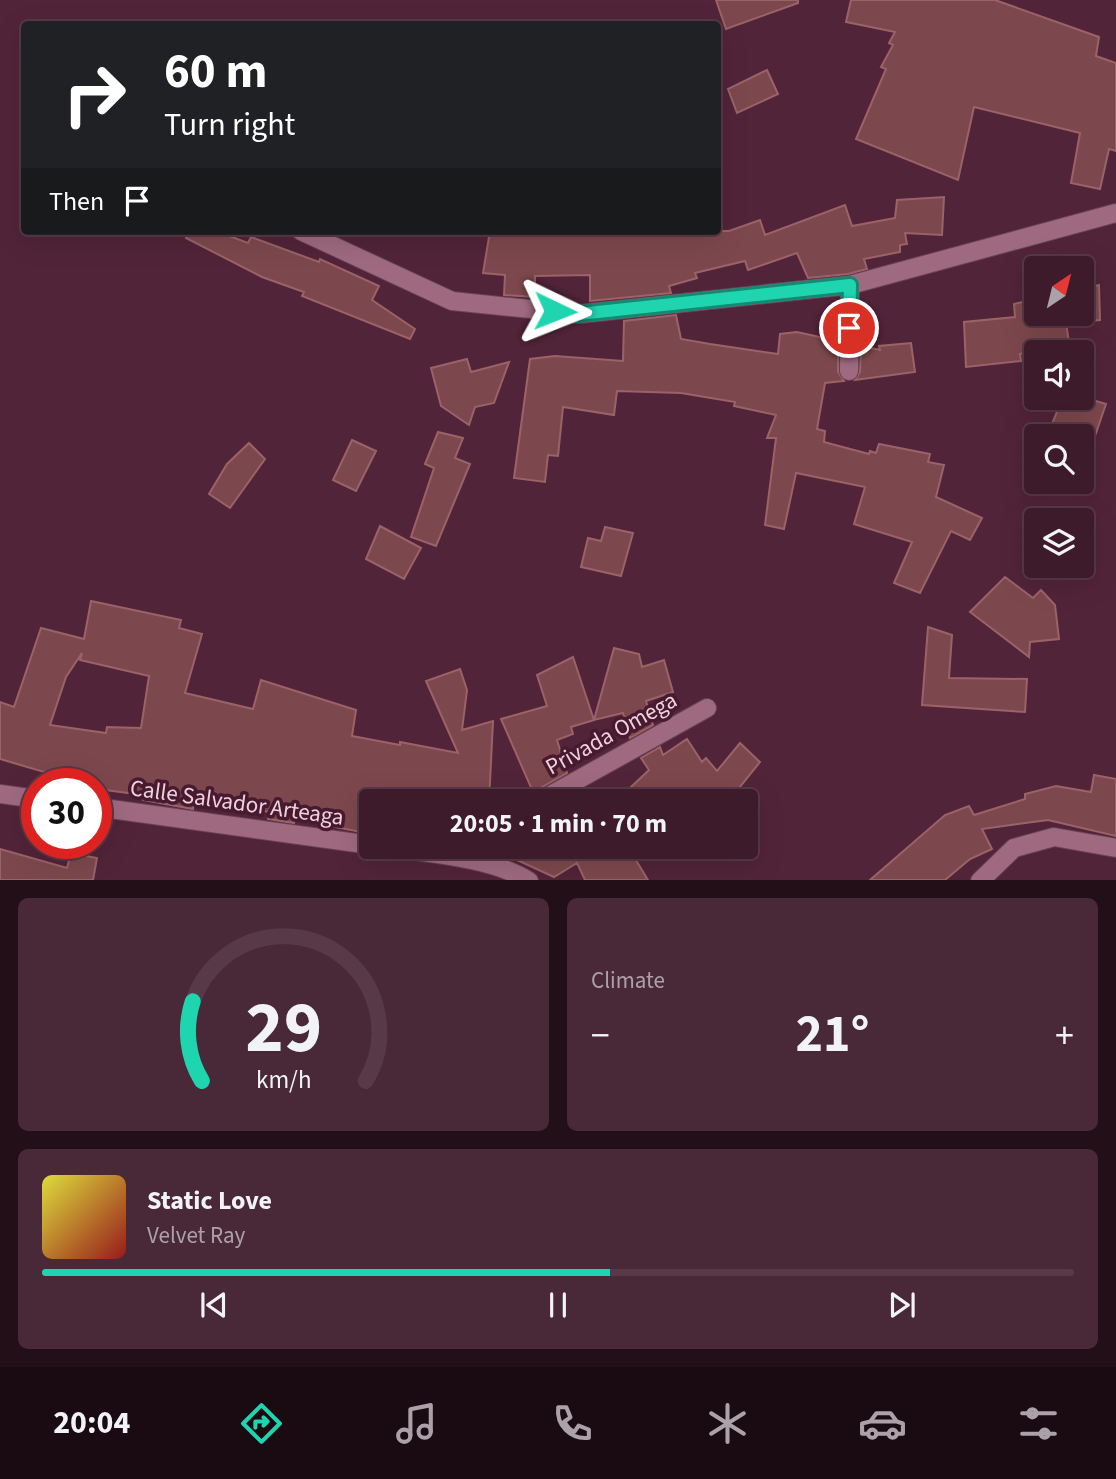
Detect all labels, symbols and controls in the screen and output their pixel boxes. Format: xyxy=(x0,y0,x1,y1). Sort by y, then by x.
text: 60 m xyxy=(164,37,268,107)
icon: right xyxy=(49,49,140,140)
text: Turn right xyxy=(164,102,295,148)
icon: arrive xyxy=(118,182,156,220)
text: Then xyxy=(49,183,104,220)
north arrow xyxy=(1024,256,1094,326)
map controls xyxy=(1024,256,1094,578)
position arrow xyxy=(518,274,592,348)
pin xyxy=(819,298,879,358)
icon: arrive xyxy=(830,309,868,347)
button: sound xyxy=(1024,340,1094,410)
button: search xyxy=(1024,424,1094,494)
button: layers xyxy=(1024,508,1094,578)
street label: Privada Omega xyxy=(539,684,683,783)
speed limit sign: 30 xyxy=(21,768,112,859)
street label: Calle Salvador Arteaga xyxy=(128,771,346,834)
text: 20:05 · 1 min · 70 m xyxy=(450,805,667,842)
text: Climate xyxy=(591,964,665,997)
text: 29 xyxy=(245,976,322,1080)
text: 21° xyxy=(796,998,869,1072)
text: − xyxy=(591,1009,610,1063)
text: + xyxy=(1055,1009,1074,1063)
text: km/h xyxy=(256,1061,311,1097)
text: Static Love xyxy=(147,1182,272,1219)
text: Velvet Ray xyxy=(147,1219,245,1252)
icon: previous xyxy=(195,1286,233,1324)
icon: pause xyxy=(539,1286,577,1324)
icon: next xyxy=(883,1286,921,1324)
icon: directions xyxy=(237,1399,286,1448)
icon: music xyxy=(392,1399,441,1448)
icon: phone xyxy=(548,1399,597,1448)
icon: climate xyxy=(703,1399,752,1448)
icon: car xyxy=(858,1399,907,1448)
icon: filters xyxy=(1014,1399,1063,1448)
text: 20:04 xyxy=(53,1400,130,1446)

